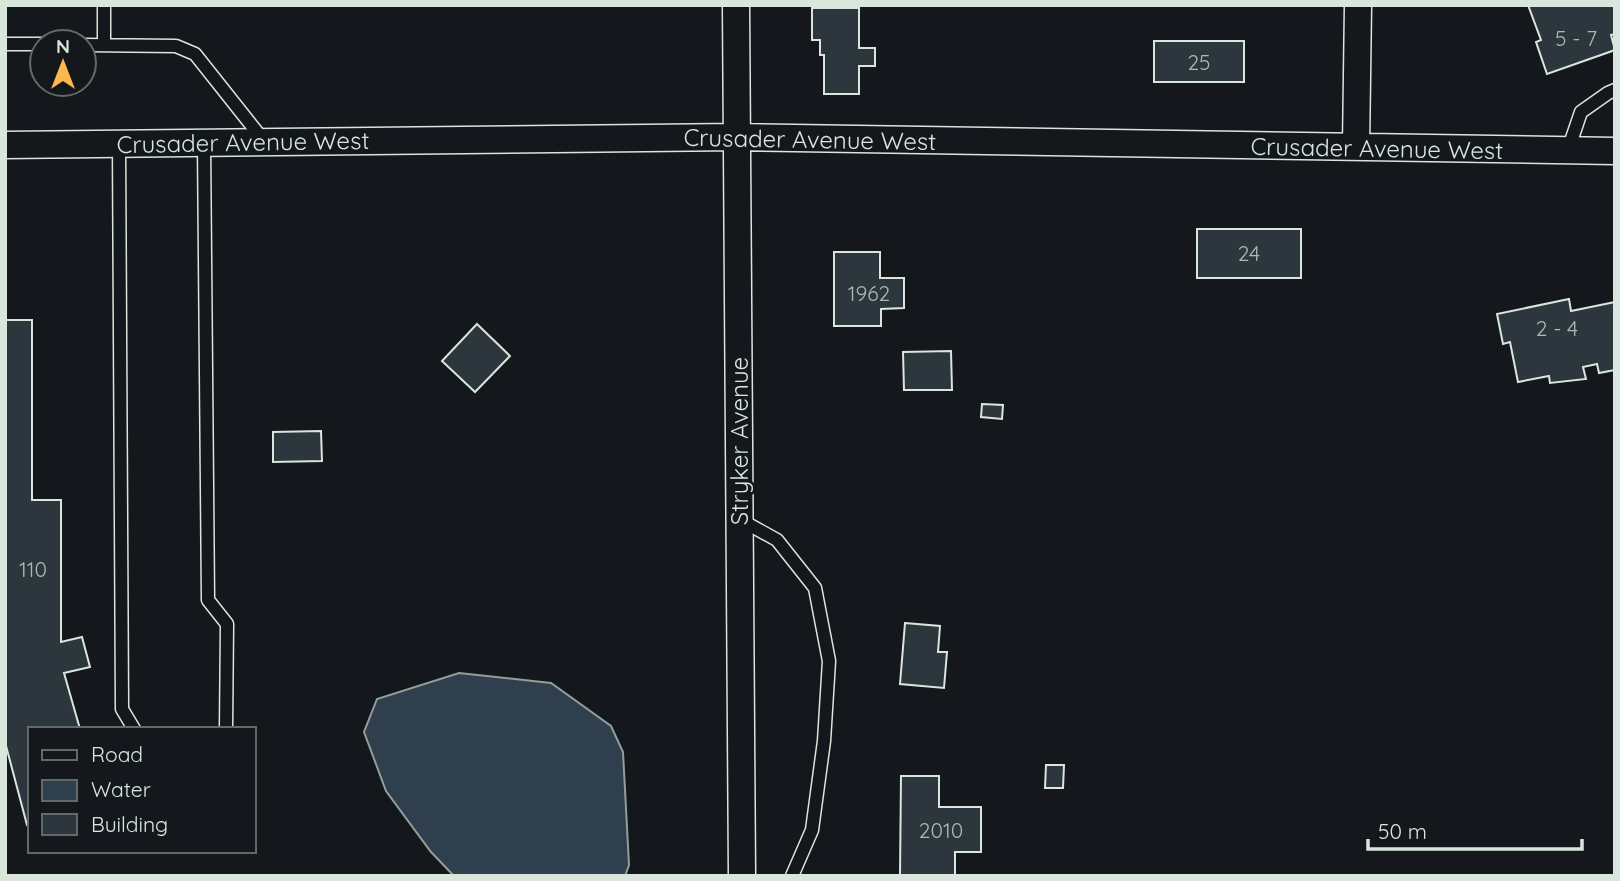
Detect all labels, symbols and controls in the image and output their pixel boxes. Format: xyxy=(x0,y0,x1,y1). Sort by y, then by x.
house number: 5 - 7 xyxy=(1555,25,1597,51)
north arrow xyxy=(28,28,98,98)
text: N xyxy=(56,34,70,58)
house number: 25 xyxy=(1187,49,1211,75)
street label: Crusader Avenue West xyxy=(683,122,937,156)
street label: Crusader Avenue West xyxy=(116,125,370,159)
street label: Crusader Avenue West xyxy=(1250,131,1504,165)
house number: 24 xyxy=(1238,240,1260,266)
house number: 1962 xyxy=(848,280,890,306)
house number: 2 - 4 xyxy=(1536,315,1578,341)
street label: Stryker Avenue xyxy=(724,357,754,525)
house number: 110 xyxy=(19,556,47,582)
legend xyxy=(28,727,256,853)
text: Road xyxy=(91,741,143,767)
text: Water xyxy=(91,776,151,802)
scale bar xyxy=(1368,808,1582,852)
text: Building xyxy=(91,811,168,837)
house number: 2010 xyxy=(919,817,963,843)
text: 50 m xyxy=(1378,818,1427,844)

